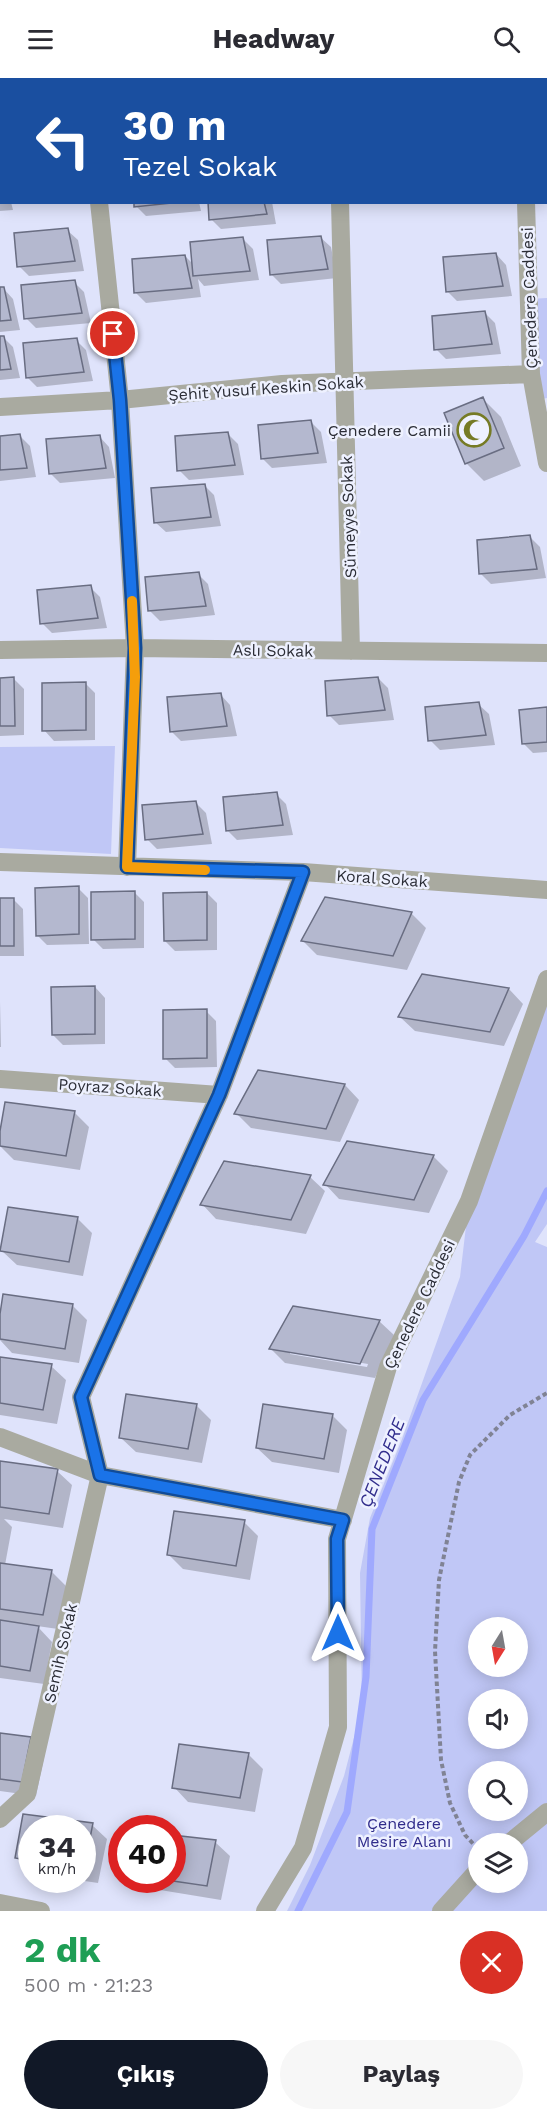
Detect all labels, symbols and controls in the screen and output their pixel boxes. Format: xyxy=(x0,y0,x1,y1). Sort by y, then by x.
icon: menu xyxy=(24,23,57,56)
text: Headway xyxy=(212,23,335,55)
icon: search xyxy=(490,23,523,56)
text: 30 m xyxy=(123,101,227,150)
icon: left xyxy=(24,102,102,180)
text: Tezel Sokak xyxy=(123,151,277,183)
street label: Çenedere Caddesi xyxy=(518,227,541,369)
pin xyxy=(87,308,138,359)
icon: arrive xyxy=(96,317,129,350)
street label: Şehit Yusuf Keskin Sokak xyxy=(168,372,364,405)
mosque icon: Çenedere Camii xyxy=(456,412,492,448)
place label: Çenedere Camii xyxy=(328,421,451,440)
street label: Sümeyye Sokak xyxy=(337,456,360,578)
street label: Aslı Sokak xyxy=(233,640,313,661)
street label: Koral Sokak xyxy=(336,866,428,891)
street label: Poyraz Sokak xyxy=(58,1074,162,1101)
street label: Çenedere Caddesi xyxy=(380,1236,459,1372)
water label: ÇENEDERE xyxy=(354,1414,409,1510)
position arrow xyxy=(306,1601,370,1665)
street label: Semih Sokak xyxy=(40,1602,81,1705)
north arrow xyxy=(468,1617,528,1677)
map controls xyxy=(468,1617,528,1893)
button: sound xyxy=(468,1689,528,1749)
button: search xyxy=(468,1761,528,1821)
park label: Çenedere Mesire Alanı xyxy=(357,1814,451,1851)
speed limit sign: 40 xyxy=(108,1815,186,1893)
text: 34 xyxy=(38,1829,76,1864)
button: layers xyxy=(468,1833,528,1893)
text: km/h xyxy=(38,1860,76,1878)
text: 2 dk xyxy=(24,1929,101,1971)
button: close xyxy=(460,1931,523,1994)
text: 500 m · 21:23 xyxy=(24,1973,153,1997)
button: Çıkış xyxy=(24,2040,268,2109)
button: Paylaş xyxy=(280,2040,523,2109)

